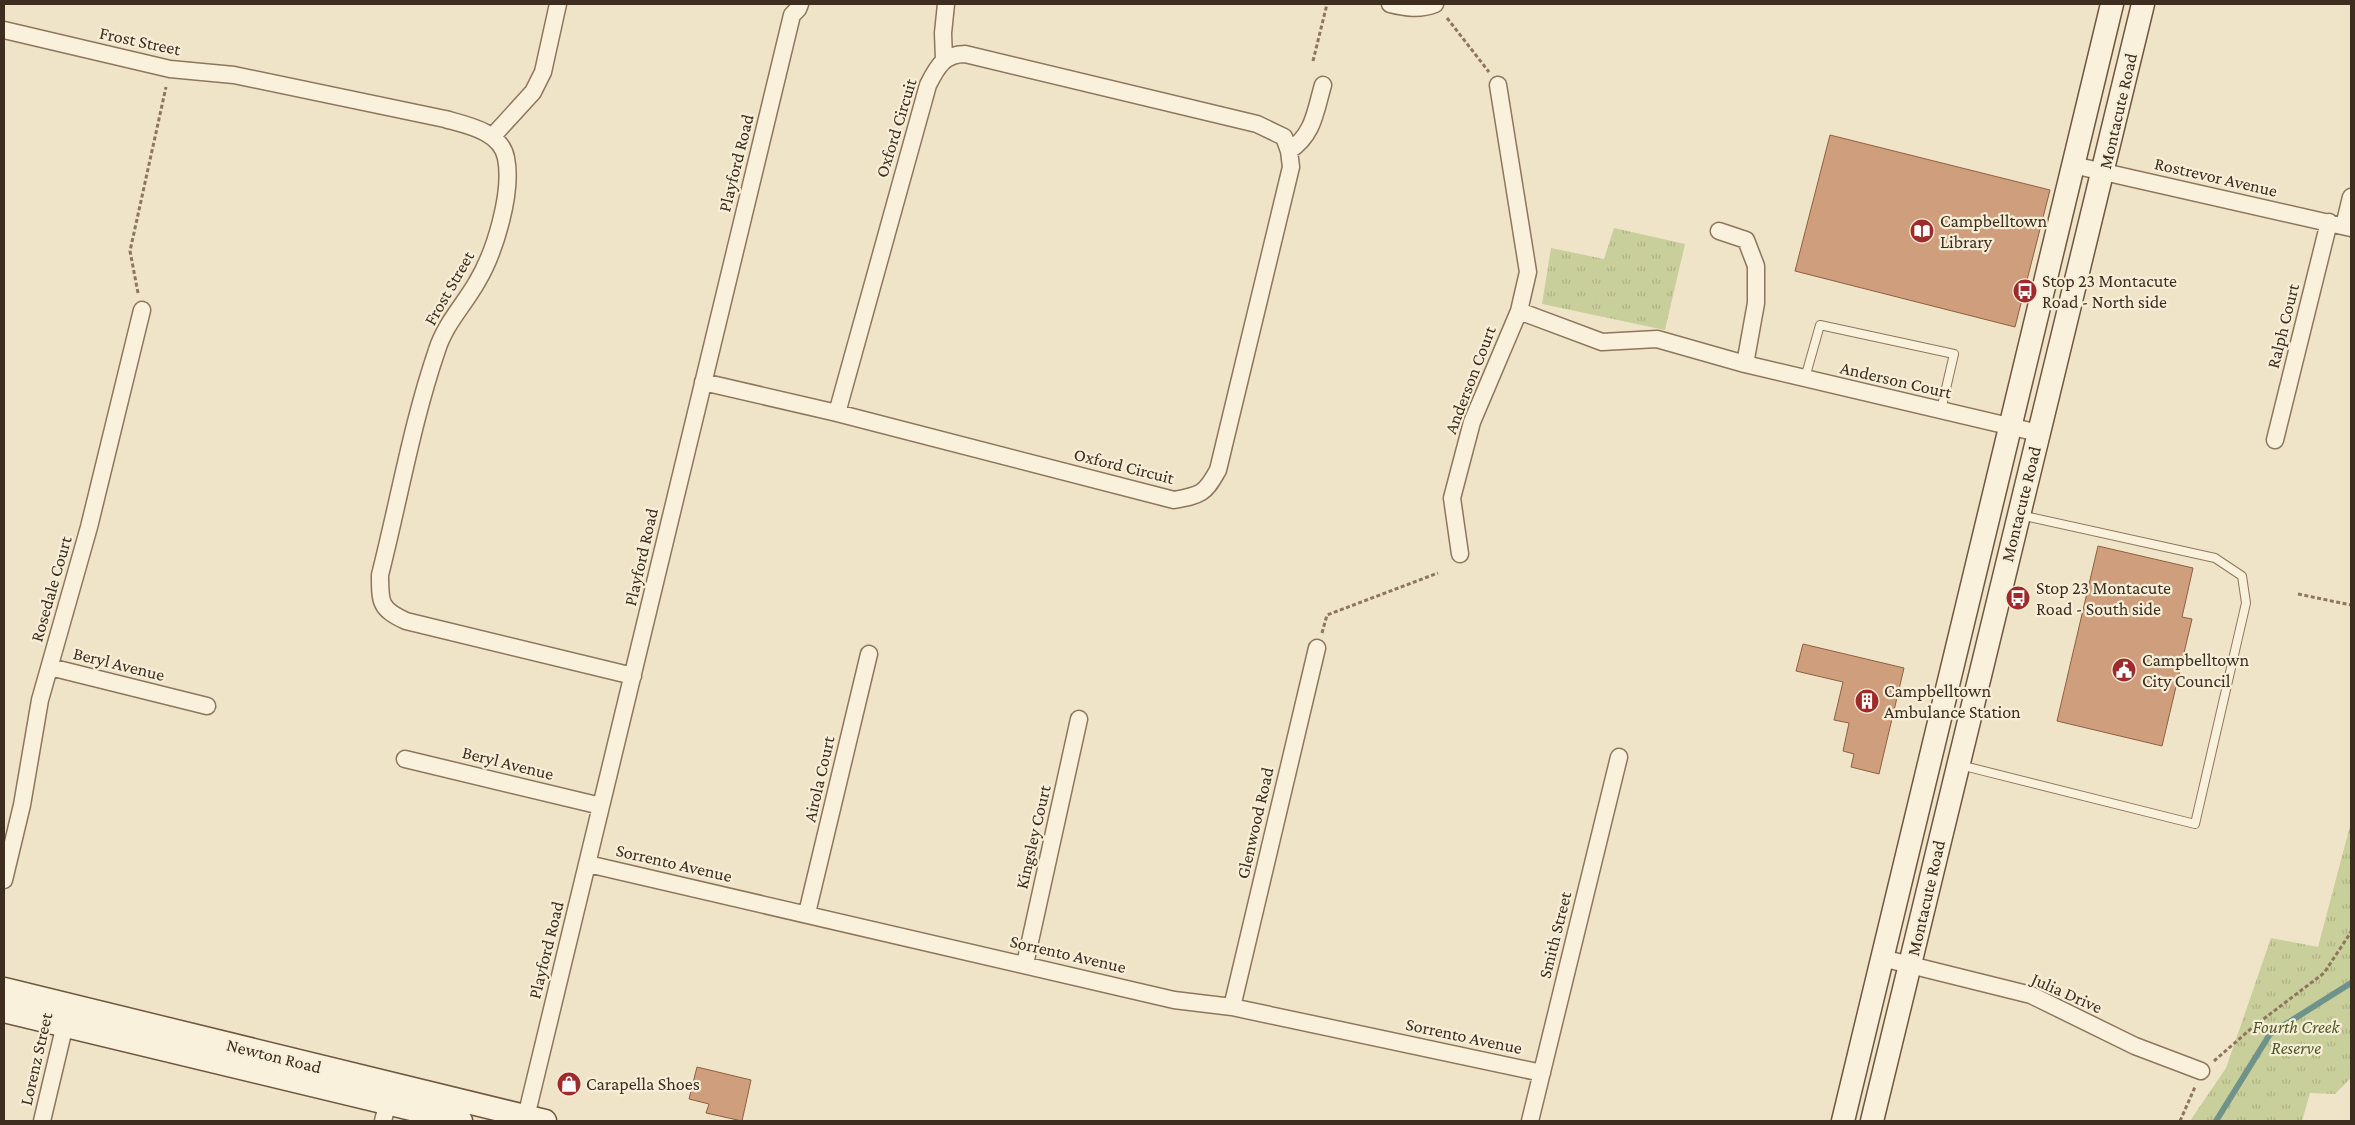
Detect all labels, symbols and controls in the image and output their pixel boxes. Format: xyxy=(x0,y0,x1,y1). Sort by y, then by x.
street label: Frost Street xyxy=(98,23,183,60)
street label: Montacute Road xyxy=(2095,51,2141,171)
street label: Oxford Circuit xyxy=(871,75,921,180)
street label: Playford Road xyxy=(714,112,758,214)
street label: Rostrevor Avenue xyxy=(2153,153,2279,201)
place label: Campbelltown Library xyxy=(1940,211,2047,252)
library icon: Campbelltown Library xyxy=(1909,218,1935,244)
street label: Frost Street xyxy=(420,246,479,329)
place label: Stop 23 Montacute Road - North side xyxy=(2042,271,2177,312)
bus stop icon: Stop 23 Montacute Road - North side xyxy=(2012,278,2038,304)
street label: Ralph Court xyxy=(2263,280,2303,371)
street label: Anderson Court xyxy=(1440,322,1500,437)
street label: Anderson Court xyxy=(1838,357,1955,403)
street label: Oxford Circuit xyxy=(1072,444,1177,488)
street label: Montacute Road xyxy=(1997,444,2045,564)
street label: Playford Road xyxy=(620,506,662,608)
street label: Rosedale Court xyxy=(26,533,76,644)
place label: Stop 23 Montacute Road - South side xyxy=(2036,578,2171,619)
bus stop icon: Stop 23 Montacute Road - South side xyxy=(2005,585,2031,611)
street label: Beryl Avenue xyxy=(71,643,167,685)
place label: Campbelltown City Council xyxy=(2142,650,2249,691)
public building icon: Campbelltown City Council xyxy=(2111,657,2137,683)
place label: Campbelltown Ambulance Station xyxy=(1884,681,2021,722)
building icon: Campbelltown Ambulance Station xyxy=(1854,688,1880,714)
street label: Airola Court xyxy=(799,733,839,824)
street label: Beryl Avenue xyxy=(460,742,556,784)
street label: Glenwood Road xyxy=(1232,765,1278,881)
street label: Kingsley Court xyxy=(1011,782,1055,891)
street label: Montacute Road xyxy=(1903,838,1949,958)
street label: Sorrento Avenue xyxy=(614,840,734,886)
street label: Smith Street xyxy=(1535,889,1576,980)
street label: Playford Road xyxy=(524,899,568,1001)
street label: Sorrento Avenue xyxy=(1008,931,1128,977)
street label: Julia Drive xyxy=(2027,968,2106,1017)
street label: Lorenz Street xyxy=(16,1010,57,1107)
street label: Sorrento Avenue xyxy=(1404,1014,1524,1058)
park label: Fourth Creek Reserve xyxy=(2253,1017,2341,1058)
street label: Newton Road xyxy=(224,1035,324,1078)
shop icon: Carapella Shoes xyxy=(556,1071,582,1097)
place label: Carapella Shoes xyxy=(586,1074,700,1094)

